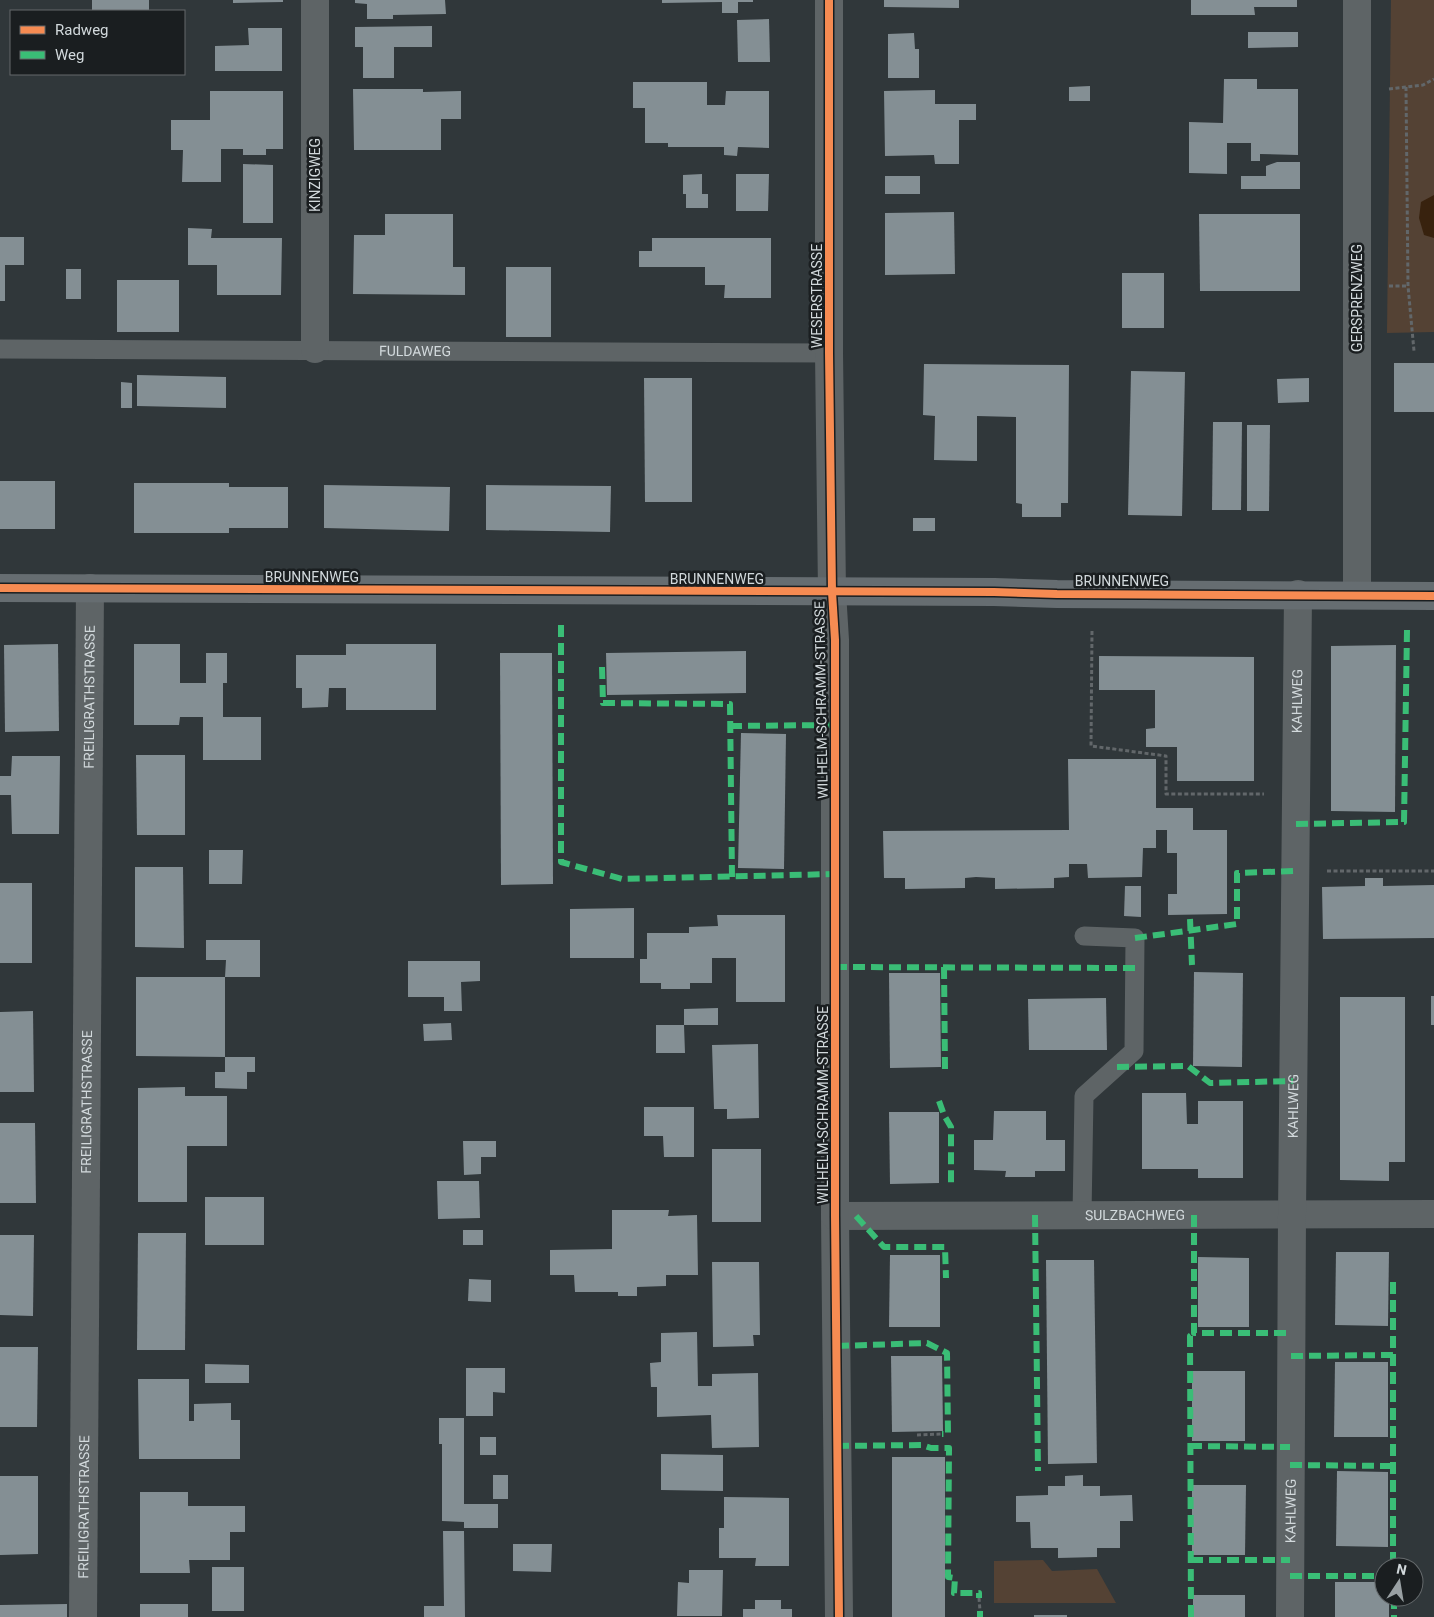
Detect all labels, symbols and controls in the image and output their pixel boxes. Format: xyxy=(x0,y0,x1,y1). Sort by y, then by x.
legend xyxy=(10,10,185,75)
text: Radweg xyxy=(55,21,109,39)
text: Weg xyxy=(55,46,84,64)
street label: KINZIGWEG xyxy=(307,138,323,212)
street label: WESERSTRASSE xyxy=(809,244,825,348)
street label: GERSPRENZWEG xyxy=(1349,244,1365,352)
street label: FULDAWEG xyxy=(379,343,451,359)
street label: BRUNNENWEG xyxy=(265,569,359,585)
street label: BRUNNENWEG xyxy=(670,571,764,587)
street label: BRUNNENWEG xyxy=(1075,573,1169,589)
street label: WILHELM-SCHRAMM-STRASSE xyxy=(811,601,831,799)
street label: FREILIGRATHSTRASSE xyxy=(81,625,98,769)
street label: KAHLWEG xyxy=(1289,669,1305,733)
street label: WILHELM-SCHRAMM-STRASSE xyxy=(815,1006,831,1204)
street label: FREILIGRATHSTRASSE xyxy=(78,1030,95,1174)
street label: KAHLWEG xyxy=(1285,1074,1301,1138)
street label: SULZBACHWEG xyxy=(1085,1207,1185,1223)
street label: FREILIGRATHSTRASSE xyxy=(75,1435,92,1579)
street label: KAHLWEG xyxy=(1282,1479,1299,1543)
north arrow xyxy=(1374,1557,1424,1607)
text: N xyxy=(1395,1560,1408,1578)

